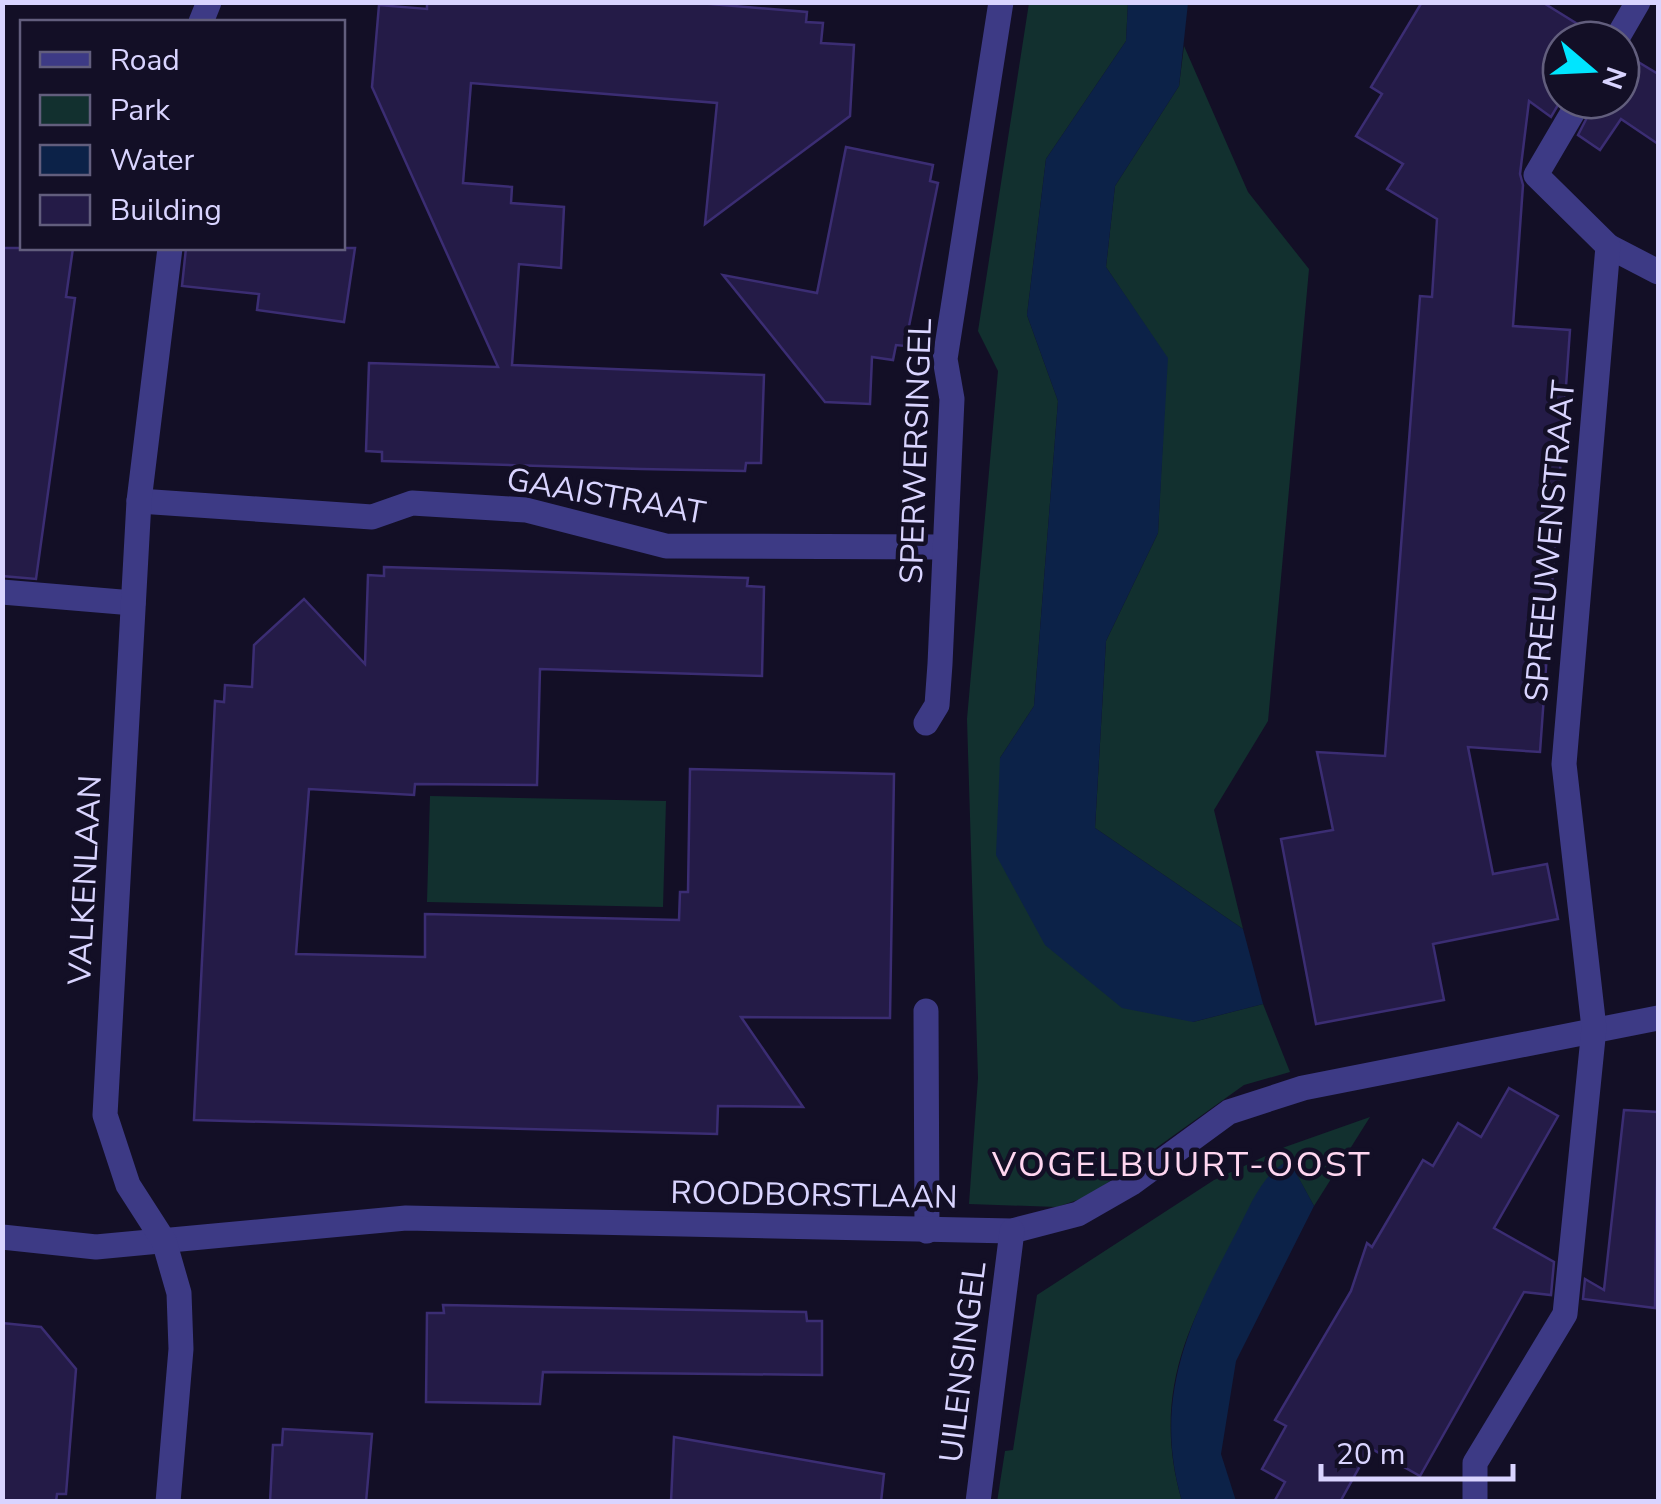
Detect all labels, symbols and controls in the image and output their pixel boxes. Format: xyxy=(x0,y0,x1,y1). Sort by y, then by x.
legend xyxy=(20,20,345,250)
north arrow xyxy=(1541,20,1641,120)
text: Road xyxy=(110,40,180,81)
text: N xyxy=(1592,62,1635,94)
text: Park xyxy=(110,90,171,131)
text: Water xyxy=(110,140,195,181)
text: Building xyxy=(110,190,222,231)
street label: SPERWERSINGEL xyxy=(890,317,942,585)
street label: SPREEUWENSTRAAT xyxy=(1515,378,1586,704)
street label: GAAISTRAAT xyxy=(503,457,709,535)
street label: VALKENLAAN xyxy=(58,774,112,987)
district label: VOGELBUURT-OOST xyxy=(991,1141,1372,1188)
street label: ROODBORSTLAAN xyxy=(670,1171,958,1219)
street label: UILENSINGEL xyxy=(929,1259,997,1465)
scale bar xyxy=(1321,1419,1514,1481)
text: 20 m xyxy=(1336,1434,1405,1475)

